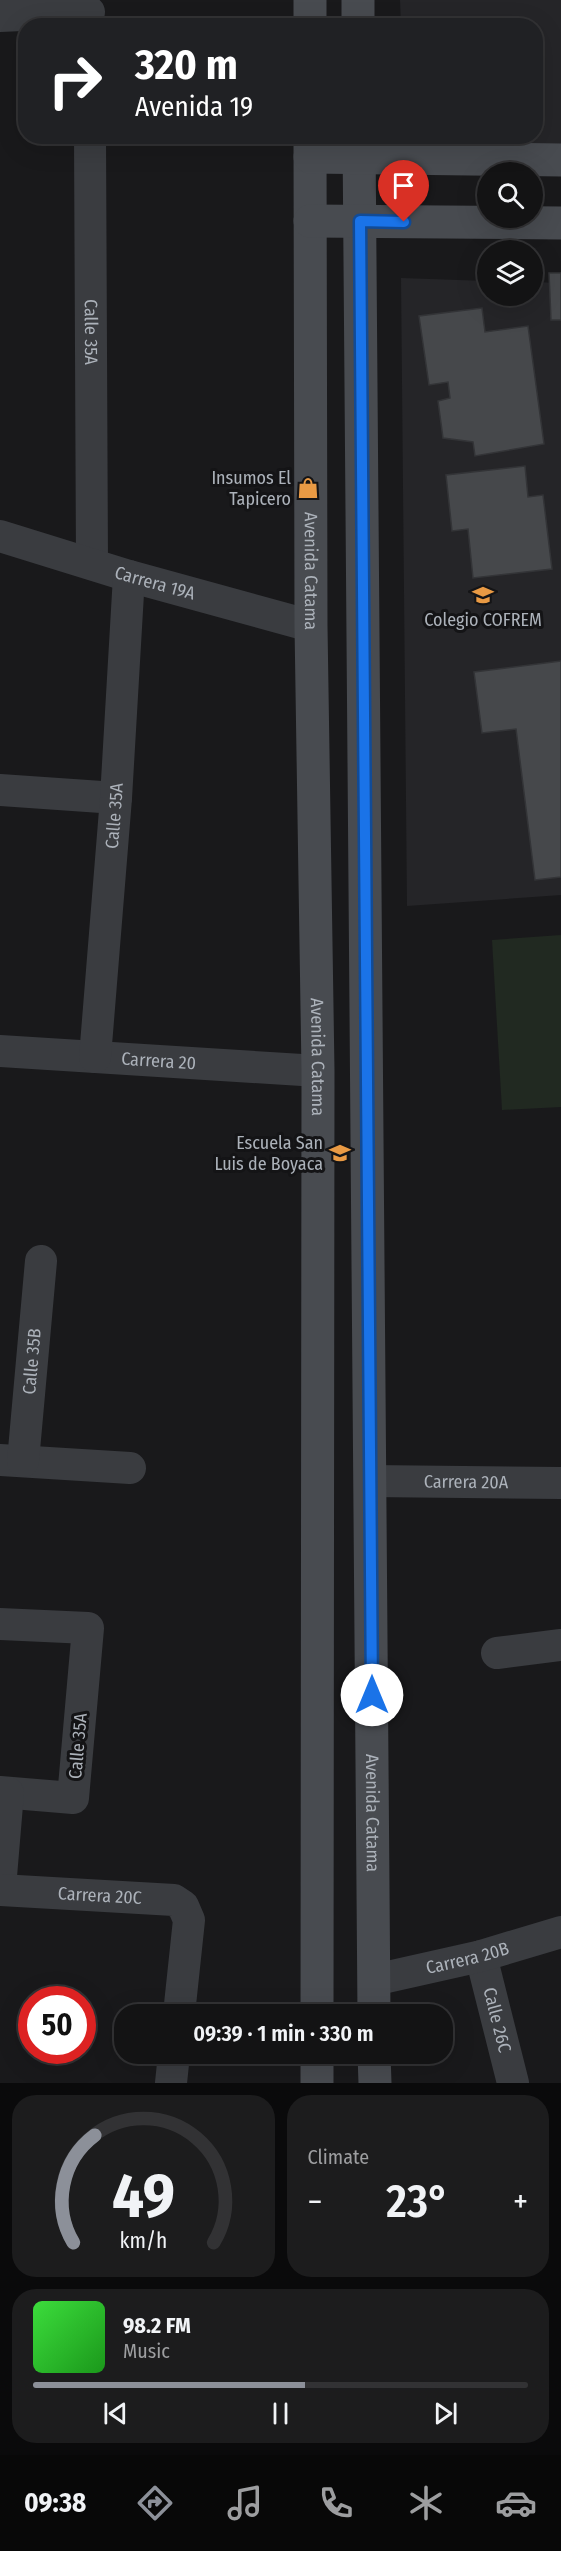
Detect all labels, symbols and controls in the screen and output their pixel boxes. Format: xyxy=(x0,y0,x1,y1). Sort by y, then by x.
text: 320 m xyxy=(135,40,238,90)
icon: right xyxy=(36,42,114,120)
text: Avenida 19 xyxy=(135,91,253,123)
pin xyxy=(378,160,429,222)
map controls xyxy=(477,162,543,306)
button: search xyxy=(477,162,543,228)
icon: arrive xyxy=(387,169,420,202)
button: layers xyxy=(477,240,543,306)
street label: Calle 35A xyxy=(80,299,102,366)
place label: Insumos El Tapicero xyxy=(211,467,291,510)
shop icon: Insumos El Tapicero xyxy=(296,476,320,500)
street label: Avenida Catama xyxy=(300,512,322,630)
street label: Carrera 19A xyxy=(112,561,198,605)
school or university icon: Colegio COFREM xyxy=(471,583,495,607)
place label: Colegio COFREM xyxy=(424,609,542,631)
street label: Calle 35A xyxy=(101,782,128,850)
street label: Avenida Catama xyxy=(306,998,329,1116)
street label: Carrera 20 xyxy=(121,1048,197,1074)
place label: Escuela San Luis de Boyaca xyxy=(214,1132,323,1175)
school or university icon: Escuela San Luis de Boyaca xyxy=(328,1141,352,1165)
street label: Calle 35B xyxy=(18,1327,46,1395)
street label: Carrera 20A xyxy=(424,1471,509,1493)
position arrow xyxy=(340,1663,404,1727)
street label: Calle 35A xyxy=(64,1712,92,1780)
street label: Avenida Catama xyxy=(361,1754,384,1872)
street label: Carrera 20C xyxy=(57,1882,142,1909)
street label: Carrera 20B xyxy=(424,1937,512,1979)
street label: Calle 26C xyxy=(478,1985,516,2055)
speed limit sign: 50 xyxy=(18,1986,96,2064)
text: 09:39 · 1 min · 330 m xyxy=(193,2020,374,2047)
text: Climate xyxy=(308,2145,369,2169)
text: 49 xyxy=(112,2159,175,2234)
text: 23° xyxy=(386,2175,449,2229)
text: − xyxy=(308,2182,322,2222)
text: + xyxy=(513,2182,528,2222)
text: km/h xyxy=(119,2228,167,2254)
text: 98.2 FM xyxy=(123,2312,191,2339)
text: Music xyxy=(123,2339,170,2363)
icon: previous xyxy=(99,2397,132,2430)
icon: pause xyxy=(264,2397,297,2430)
icon: next xyxy=(429,2397,462,2430)
icon: directions xyxy=(134,2482,176,2524)
icon: music xyxy=(224,2482,266,2524)
icon: phone xyxy=(315,2482,357,2524)
icon: climate xyxy=(405,2482,447,2524)
icon: car xyxy=(495,2482,537,2524)
text: 09:38 xyxy=(24,2487,86,2519)

